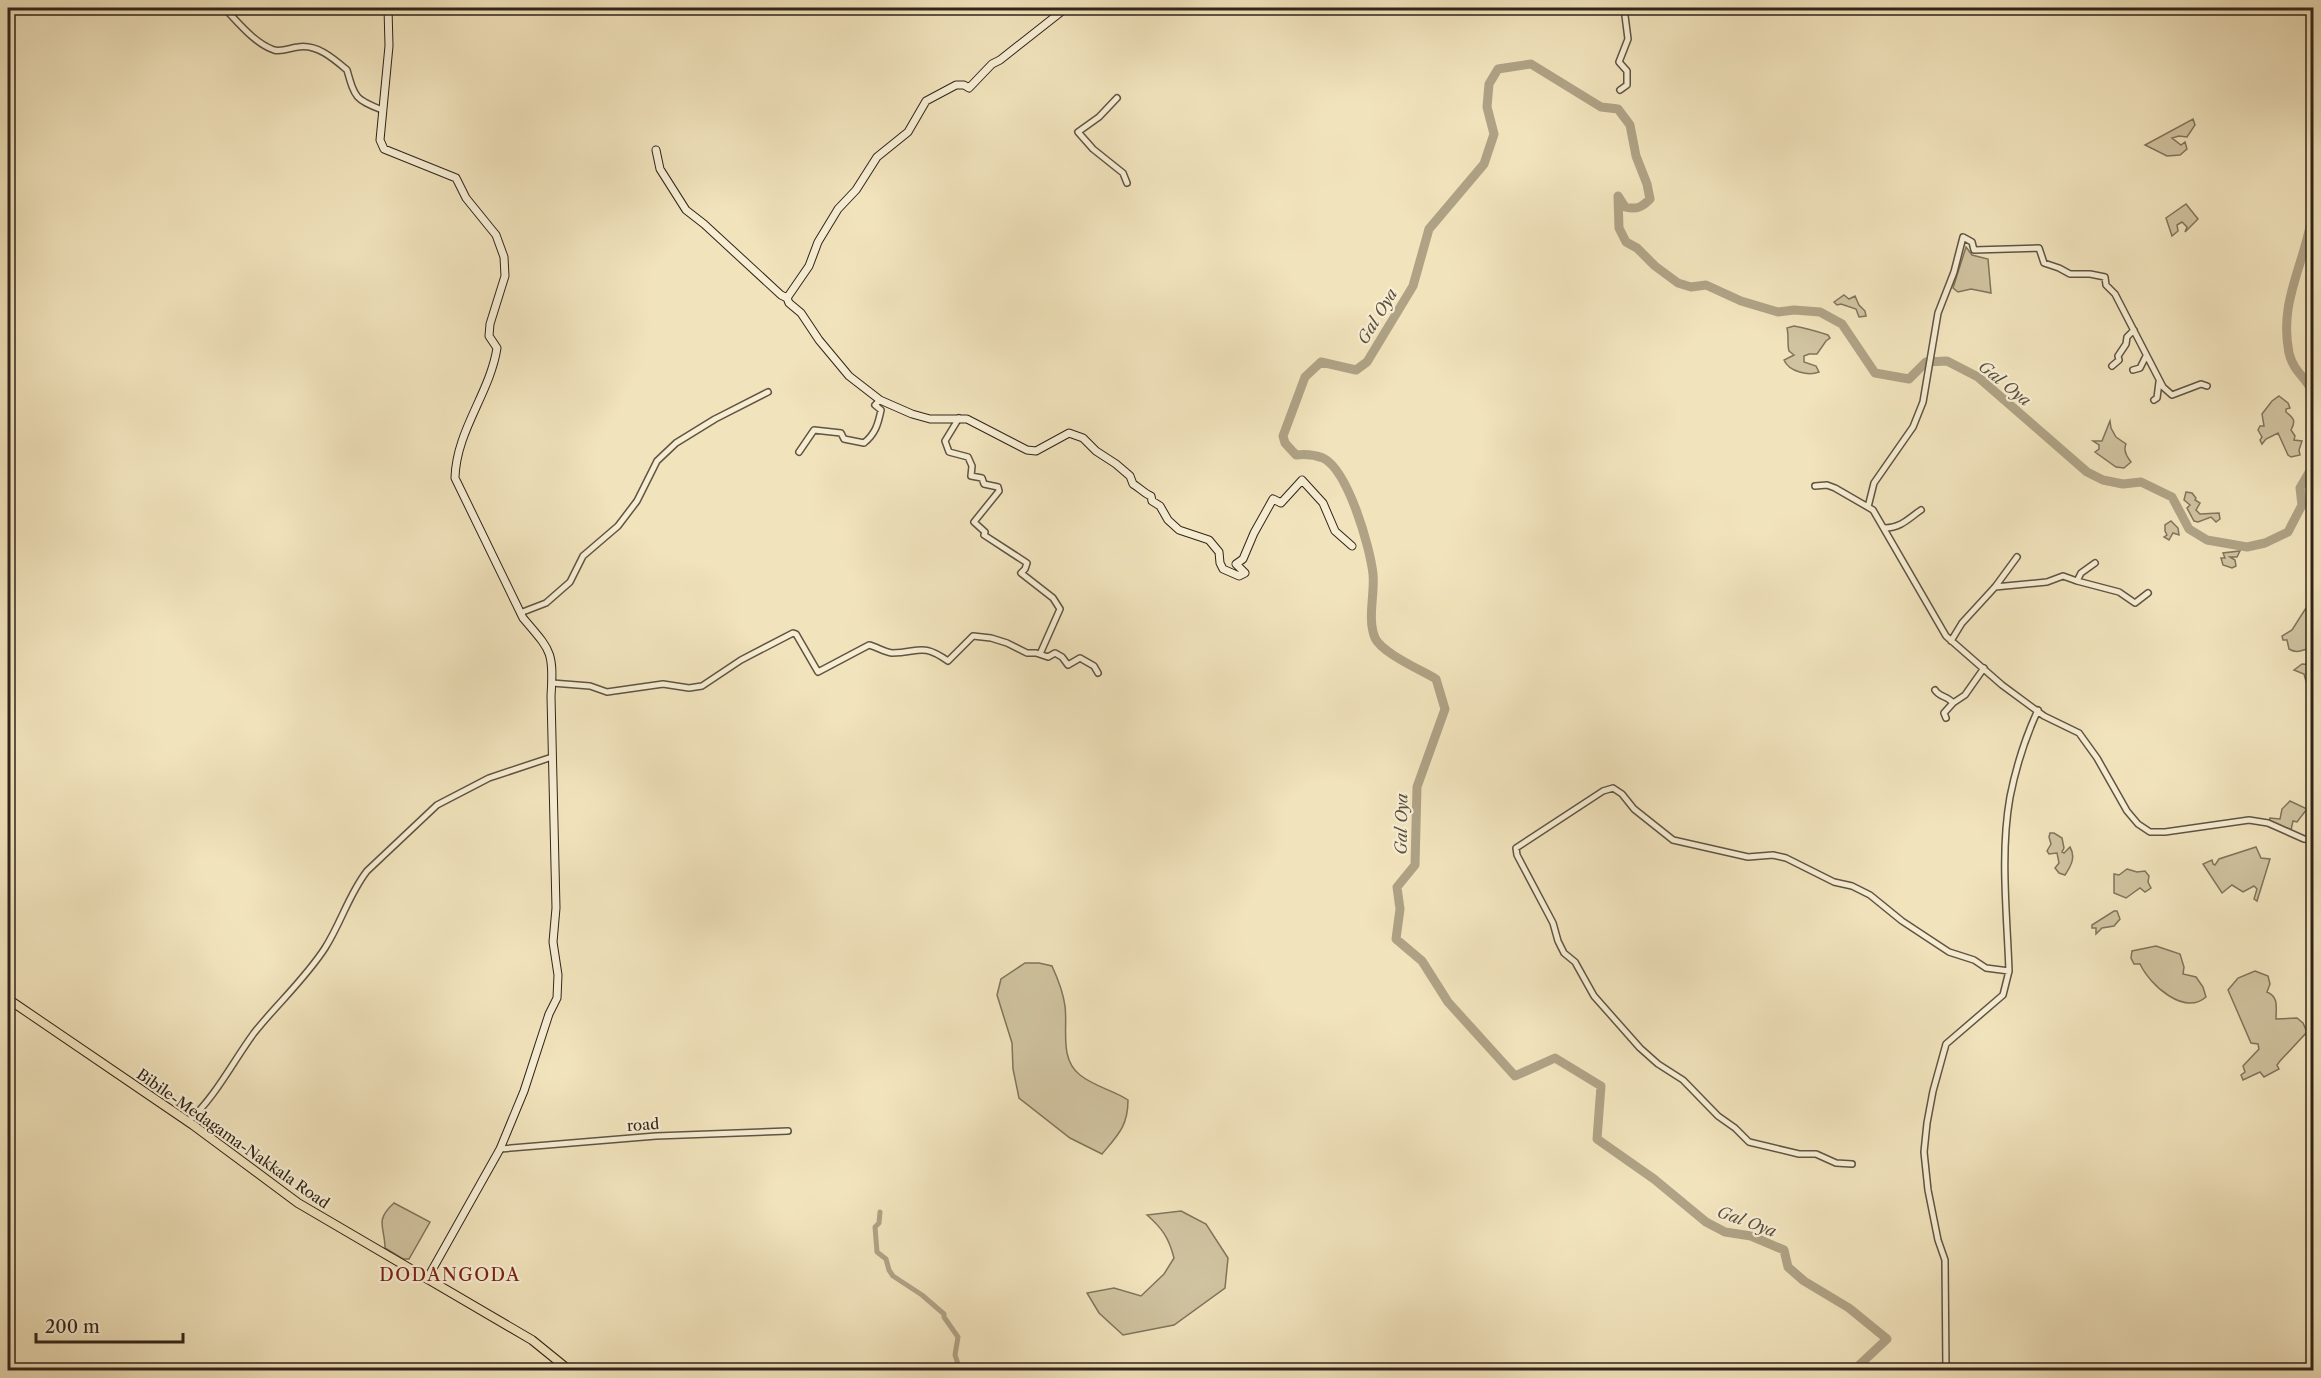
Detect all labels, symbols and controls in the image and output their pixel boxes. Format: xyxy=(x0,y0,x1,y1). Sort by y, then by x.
water label: Gal Oya xyxy=(1353,284,1402,347)
water label: Gal Oya xyxy=(1975,356,2036,410)
water label: Gal Oya xyxy=(1390,793,1412,855)
street label: Bibile-Medagama-Nakkala Road xyxy=(133,1065,333,1213)
street label: road xyxy=(626,1114,660,1135)
water label: Gal Oya xyxy=(1715,1201,1780,1241)
district label: DODANGODA xyxy=(379,1264,521,1286)
scale bar xyxy=(36,1306,183,1344)
text: 200 m xyxy=(45,1316,100,1338)

